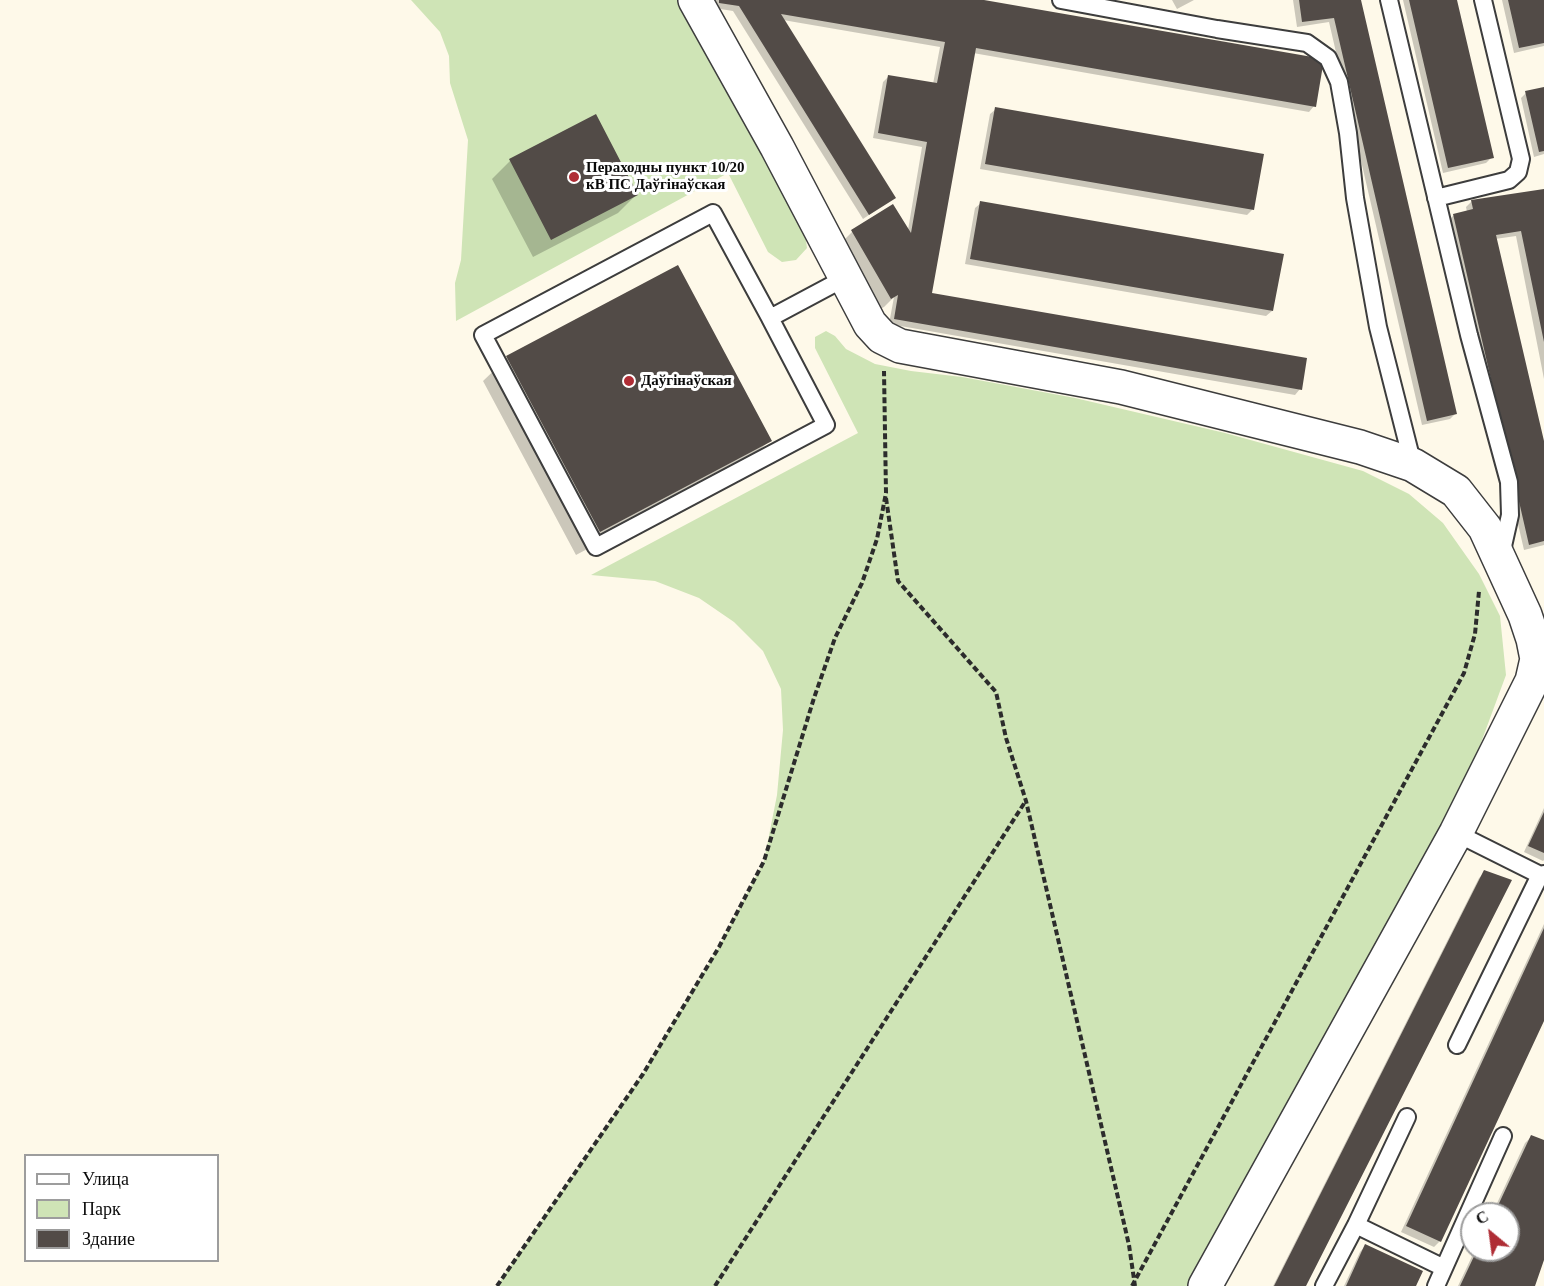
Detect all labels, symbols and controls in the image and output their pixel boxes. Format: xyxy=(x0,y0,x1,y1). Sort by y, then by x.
place label: Пераходны пункт 10/20 кВ ПС Даўгінаўская xyxy=(586,159,745,194)
marker: Пераходны пункт 10/20 кВ ПС Даўгінаўская xyxy=(567,170,581,184)
place label: Даўгінаўская xyxy=(641,372,732,390)
marker: Даўгінаўская xyxy=(622,374,636,388)
legend xyxy=(24,1154,219,1262)
text: Улица xyxy=(82,1169,129,1189)
text: Парк xyxy=(82,1199,121,1219)
north arrow xyxy=(1460,1202,1520,1262)
text: С xyxy=(1473,1207,1491,1228)
text: Здание xyxy=(82,1229,135,1249)

